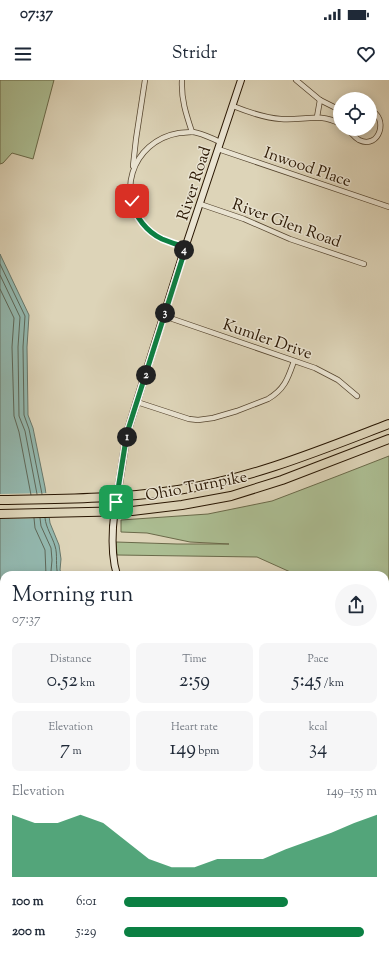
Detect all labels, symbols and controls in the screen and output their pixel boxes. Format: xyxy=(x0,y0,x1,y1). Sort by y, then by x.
text: 07:37 xyxy=(20,4,53,25)
text: Stridr xyxy=(172,41,217,67)
icon: menu xyxy=(12,43,34,65)
icon: heart xyxy=(355,43,377,65)
map controls xyxy=(333,92,377,136)
button: locate xyxy=(333,92,377,136)
street label: Inwood Place xyxy=(260,143,354,194)
street label: River Road xyxy=(173,144,218,224)
pin xyxy=(115,184,149,218)
icon: check xyxy=(121,190,143,212)
street label: River Glen Road xyxy=(228,194,344,255)
pin: 4 xyxy=(174,240,194,260)
text: 4 xyxy=(181,242,187,258)
pin: 3 xyxy=(155,303,175,323)
text: 3 xyxy=(163,305,167,321)
street label: Kumler Drive xyxy=(219,314,315,366)
pin: 2 xyxy=(136,365,156,385)
text: 2 xyxy=(143,367,149,383)
pin: 1 xyxy=(117,427,137,447)
text: 1 xyxy=(125,429,129,445)
street label: Ohio Turnpike xyxy=(144,466,249,509)
pin xyxy=(99,485,133,519)
icon: arrive xyxy=(105,491,127,513)
text: Morning run xyxy=(12,580,134,612)
button: share xyxy=(335,584,377,626)
text: 07:37 xyxy=(12,611,41,629)
text: Distance xyxy=(50,651,92,667)
text: Time xyxy=(182,651,207,667)
text: Pace xyxy=(308,651,329,667)
text: 0.52 xyxy=(46,667,78,696)
text: 2:59 xyxy=(179,667,210,696)
text: 5:45 xyxy=(293,667,322,696)
text: km xyxy=(78,675,95,691)
text: /km xyxy=(322,675,344,691)
text: Elevation xyxy=(49,719,93,735)
text: Heart rate xyxy=(171,719,218,735)
text: kcal xyxy=(309,719,328,735)
text: 7 xyxy=(60,735,70,764)
text: 149 xyxy=(170,735,196,764)
text: 34 xyxy=(309,735,327,764)
text: m xyxy=(70,743,82,759)
text: bpm xyxy=(196,743,219,759)
text: Elevation xyxy=(12,783,65,801)
text: 149–155 m xyxy=(327,783,377,801)
text: 100 m xyxy=(12,893,44,911)
text: 6:01 xyxy=(76,893,97,911)
text: 200 m xyxy=(12,923,45,941)
text: 5:29 xyxy=(76,923,96,941)

